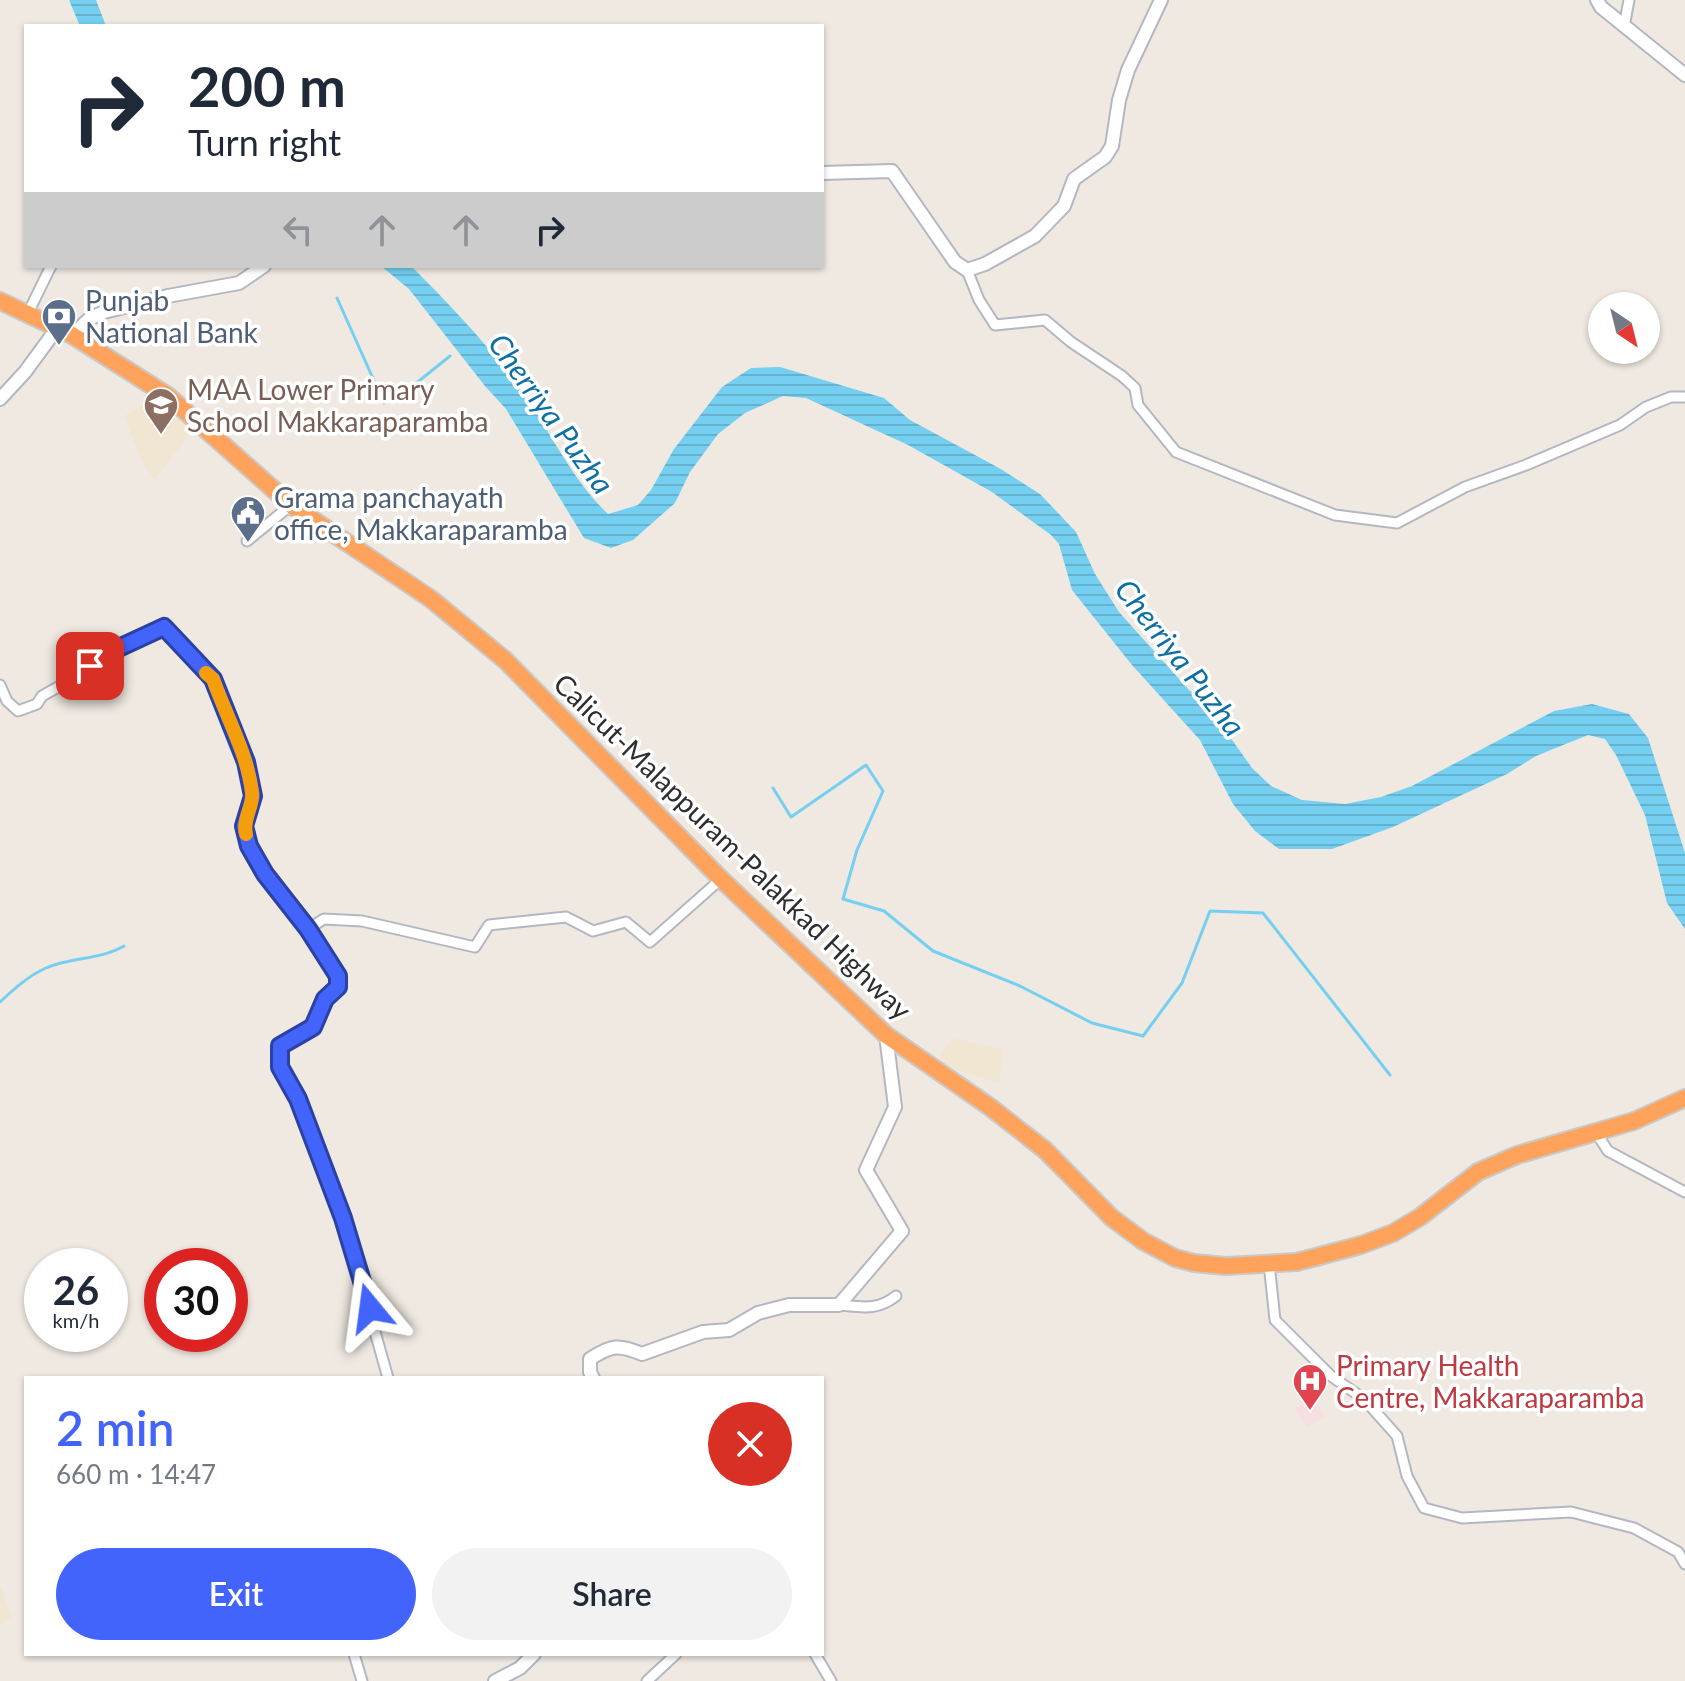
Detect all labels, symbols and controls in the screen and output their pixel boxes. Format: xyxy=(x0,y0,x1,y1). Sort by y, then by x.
text: 200 m xyxy=(188,52,346,119)
icon: right xyxy=(56,56,160,160)
text: Turn right xyxy=(188,120,341,164)
icon: left xyxy=(276,208,320,252)
icon: ahead xyxy=(360,208,404,252)
icon: ahead xyxy=(444,208,488,252)
icon: right xyxy=(528,208,572,252)
place label: Punjab National Bank xyxy=(85,283,259,349)
north arrow xyxy=(1588,292,1660,364)
map controls xyxy=(1588,292,1660,364)
bank icon: Punjab National Bank xyxy=(40,297,78,347)
water label: Cherriya Puzha xyxy=(482,326,622,500)
place label: MAA Lower Primary School Makkaraparamba xyxy=(187,372,489,438)
school or university icon: MAA Lower Primary School Makkaraparamba xyxy=(142,386,180,436)
place label: Grama panchayath office, Makkaraparamba xyxy=(274,480,568,546)
public building icon: Grama panchayath office, Makkaraparamba xyxy=(229,494,267,544)
water label: Cherriya Puzha xyxy=(1109,571,1253,743)
pin xyxy=(56,632,124,700)
icon: arrive xyxy=(68,644,112,688)
street label: Calicut-Malappuram-Palakkad Highway xyxy=(547,666,919,1027)
speed limit sign: 30 xyxy=(144,1248,248,1352)
text: 26 xyxy=(53,1266,99,1314)
position arrow xyxy=(328,1266,412,1350)
text: km/h xyxy=(53,1308,99,1332)
place label: Primary Health Centre, Makkaraparamba xyxy=(1336,1348,1644,1414)
hospital icon: Primary Health Centre, Makkaraparamba xyxy=(1291,1362,1329,1412)
text: 2 min xyxy=(56,1399,174,1456)
button: close xyxy=(708,1402,792,1486)
text: 660 m · 14:47 xyxy=(56,1458,216,1490)
button: Exit xyxy=(56,1548,416,1640)
button: Share xyxy=(432,1548,792,1640)

